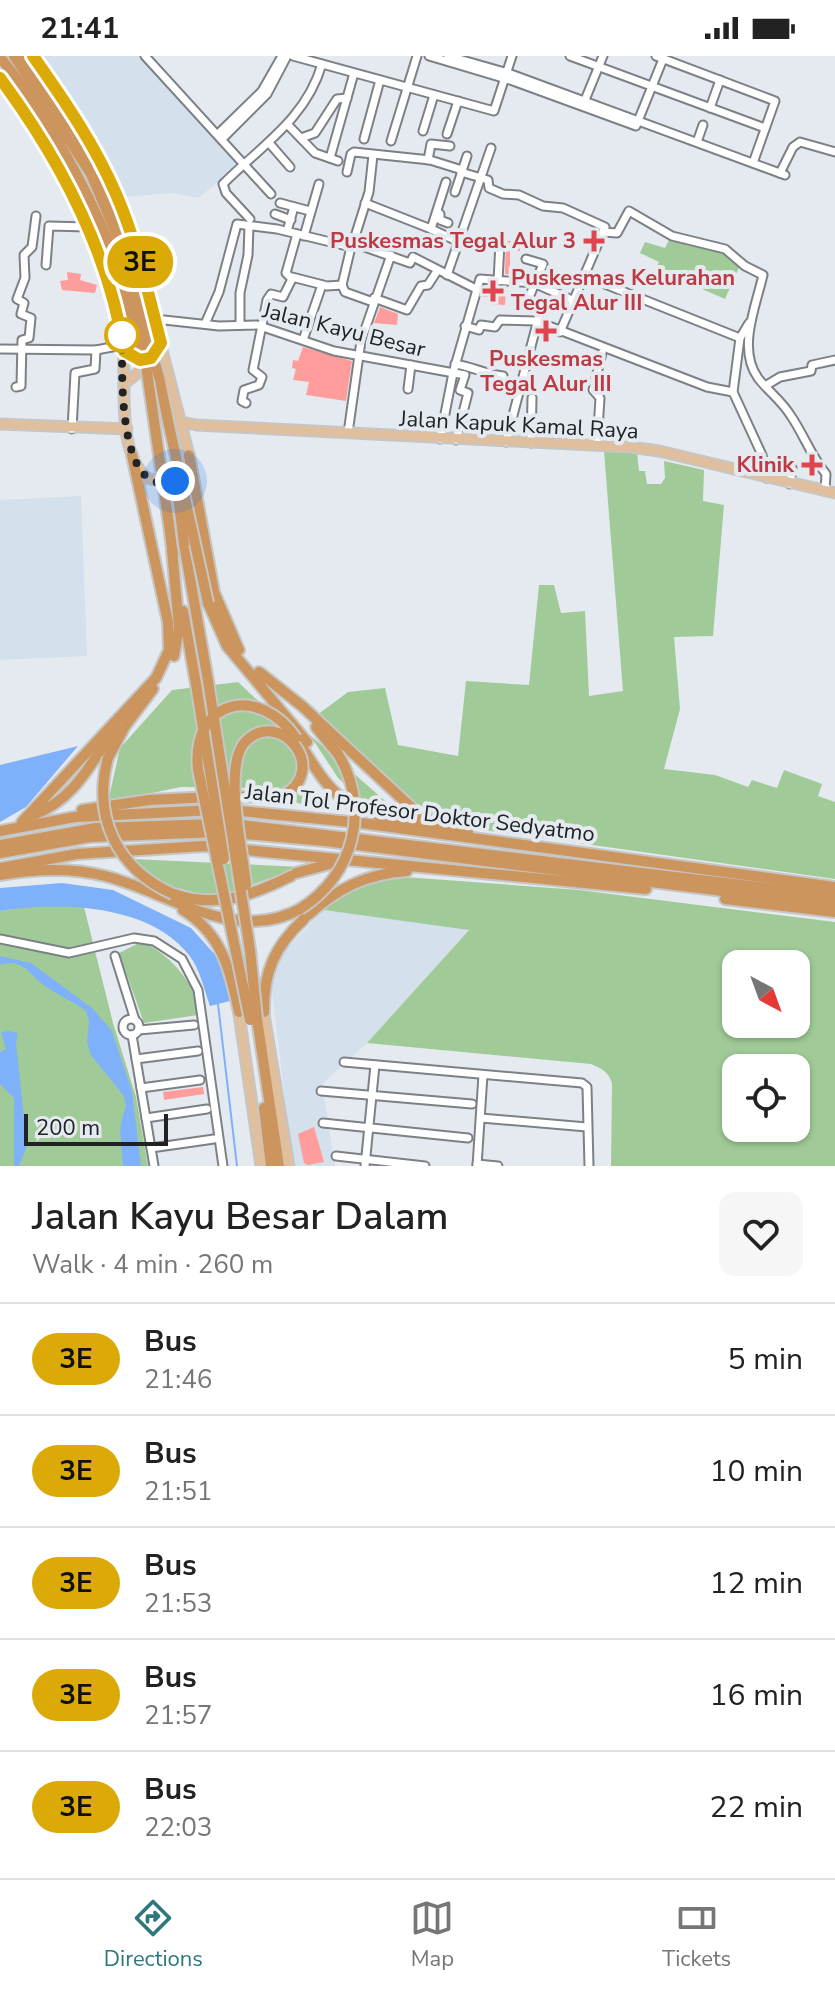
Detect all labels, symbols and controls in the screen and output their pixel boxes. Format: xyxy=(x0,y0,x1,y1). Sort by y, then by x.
text: 21:41 xyxy=(40,8,119,49)
place label: Puskesmas Tegal Alur 3 xyxy=(330,226,576,256)
marker: Puskesmas Tegal Alur 3 xyxy=(583,230,605,252)
line badge: 3E xyxy=(104,236,176,288)
text: 3E xyxy=(123,243,157,281)
place label: Puskesmas Kelurahan Tegal Alur III xyxy=(511,263,735,318)
marker: Puskesmas Kelurahan Tegal Alur III xyxy=(482,280,504,302)
street label: Jalan Kayu Besar xyxy=(259,295,428,365)
unlabelled marker xyxy=(105,318,139,352)
marker: Puskesmas Tegal Alur III xyxy=(535,320,557,342)
place label: Puskesmas Tegal Alur III xyxy=(480,344,612,399)
street label: Jalan Kapuk Kamal Raya xyxy=(398,404,639,446)
place label: Klinik xyxy=(736,450,795,480)
marker: Klinik xyxy=(801,454,823,476)
your location xyxy=(155,461,195,501)
street label: Jalan Tol Profesor Doktor Sedyatmo xyxy=(243,777,596,849)
north arrow xyxy=(722,950,810,1038)
map controls xyxy=(722,950,810,1142)
button: locate xyxy=(722,1054,810,1142)
scale bar xyxy=(24,1110,168,1146)
text: 200 m xyxy=(36,1113,100,1143)
text: Jalan Kayu Besar Dalam xyxy=(32,1191,448,1242)
button: heart xyxy=(719,1192,803,1276)
text: Walk · 4 min · 260 m xyxy=(32,1247,273,1282)
text: Bus xyxy=(144,1321,197,1362)
text: 5 min xyxy=(728,1339,803,1380)
text: 3E xyxy=(59,1340,93,1378)
text: 21:46 xyxy=(144,1362,212,1397)
text: Bus xyxy=(144,1433,197,1474)
text: 10 min xyxy=(710,1451,803,1492)
text: 3E xyxy=(59,1452,93,1490)
text: 21:51 xyxy=(144,1474,212,1509)
text: Bus xyxy=(144,1545,197,1586)
text: 12 min xyxy=(710,1563,803,1604)
text: 3E xyxy=(59,1564,93,1602)
text: 21:53 xyxy=(144,1586,212,1621)
text: Bus xyxy=(144,1657,197,1698)
text: 16 min xyxy=(710,1675,803,1716)
text: 3E xyxy=(59,1676,93,1714)
text: 21:57 xyxy=(144,1698,212,1733)
text: Bus xyxy=(144,1769,197,1810)
text: 22 min xyxy=(710,1787,803,1828)
text: 3E xyxy=(59,1788,93,1826)
text: 22:03 xyxy=(144,1810,212,1845)
tab: Directions xyxy=(104,1896,203,1974)
tab: Map xyxy=(410,1896,454,1974)
tab: Tickets xyxy=(662,1896,731,1974)

